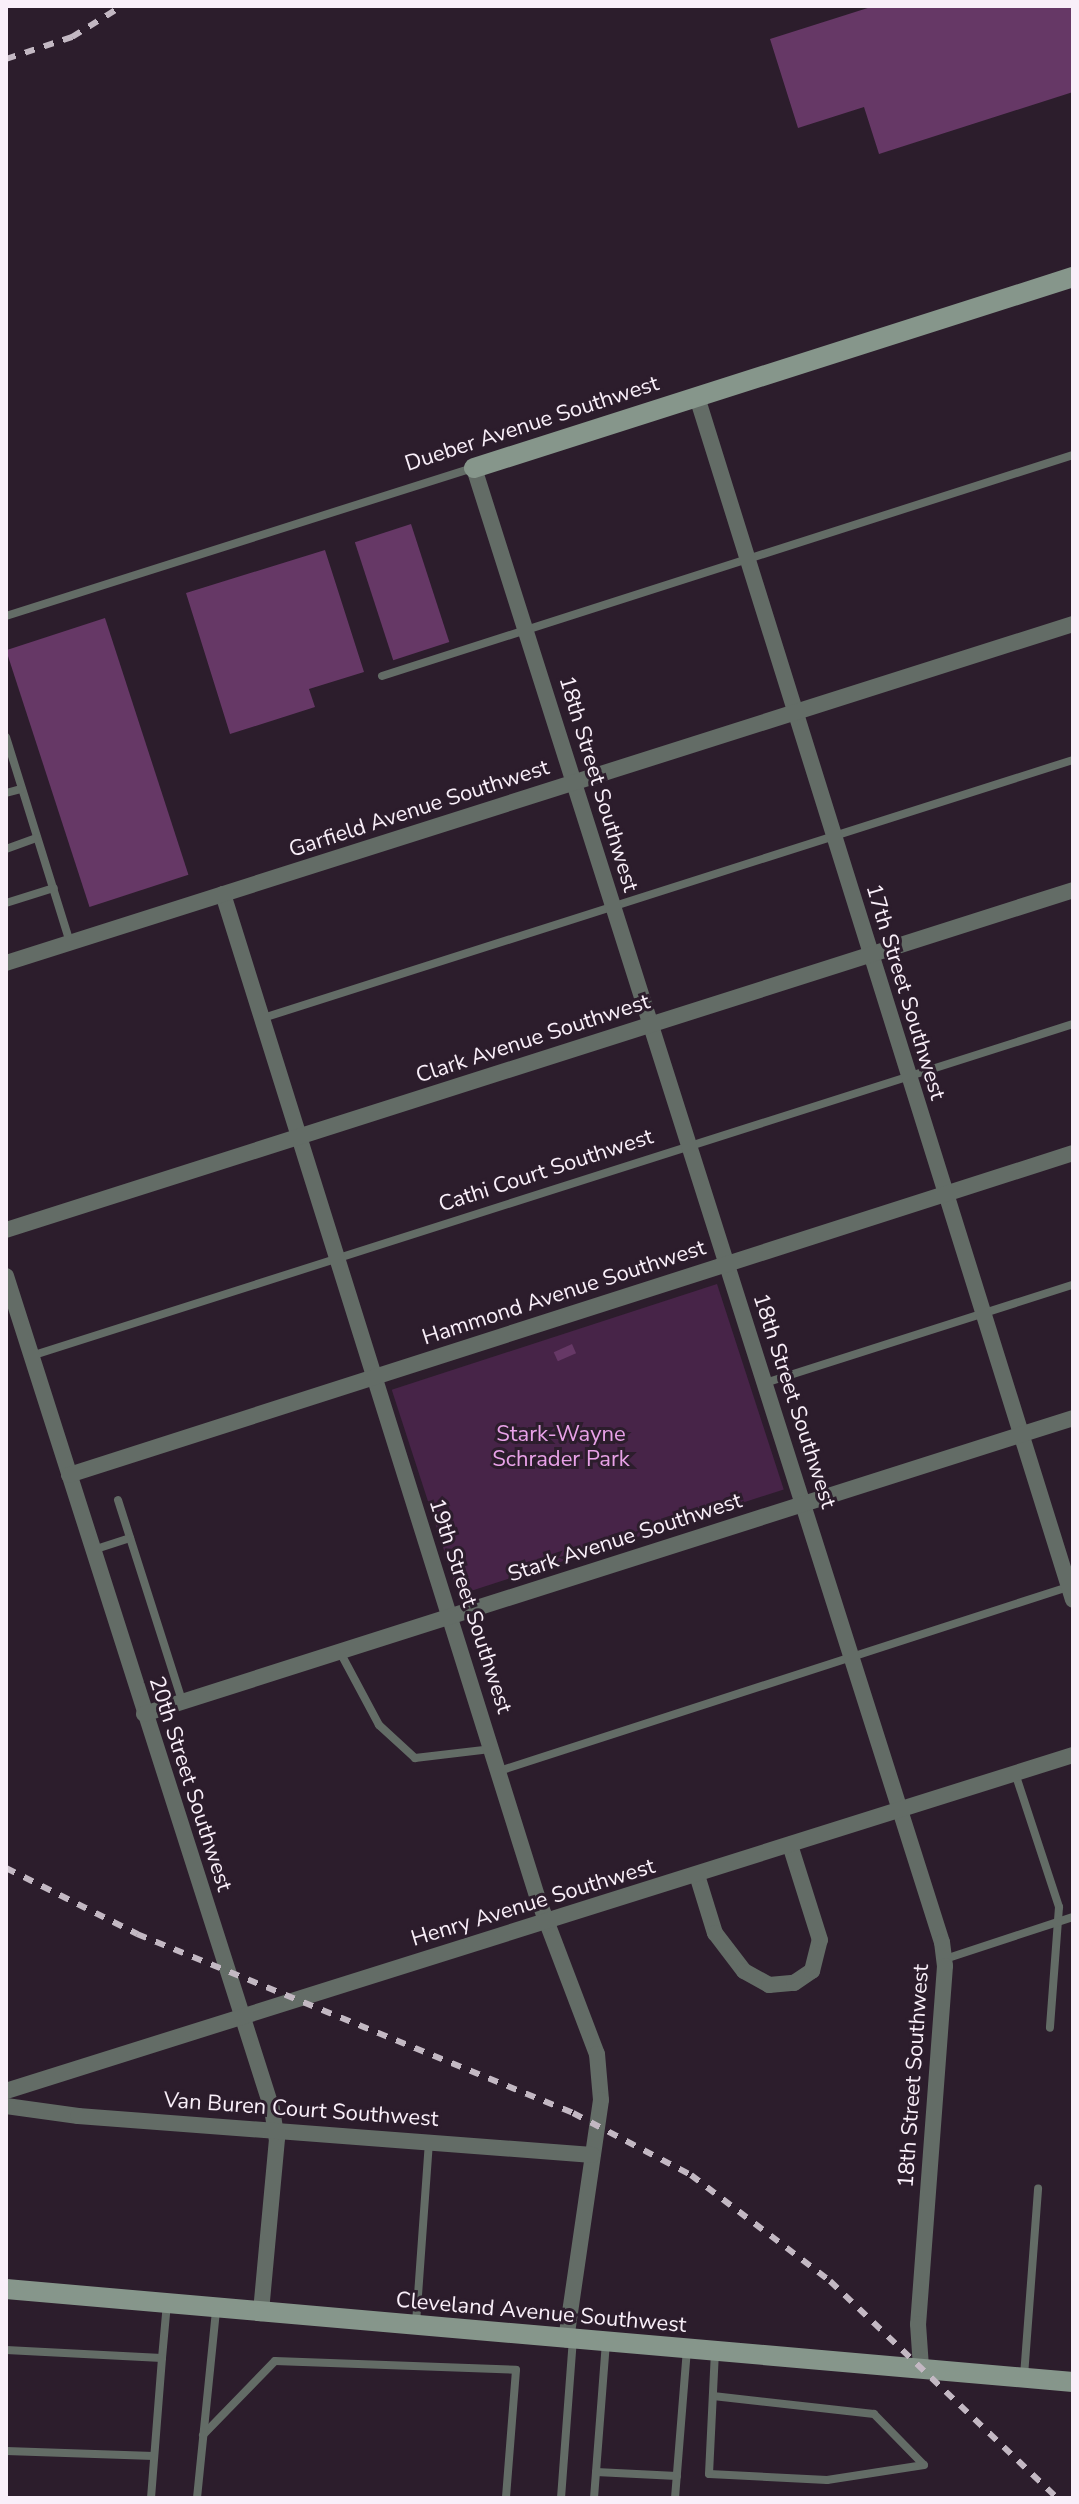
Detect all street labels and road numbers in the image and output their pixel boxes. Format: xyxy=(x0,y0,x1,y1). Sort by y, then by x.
street label: Dueber Avenue Southwest xyxy=(402,370,662,478)
street label: 18th Street Southwest xyxy=(553,673,643,895)
street label: Garfield Avenue Southwest xyxy=(286,754,552,864)
street label: 17th Street Southwest xyxy=(860,881,950,1103)
street label: Clark Avenue Southwest xyxy=(413,989,653,1089)
street label: Cathi Court Southwest xyxy=(435,1124,657,1218)
street label: Hammond Avenue Southwest xyxy=(419,1235,709,1351)
street label: 18th Street Southwest xyxy=(747,1290,841,1512)
street label: Stark Avenue Southwest xyxy=(505,1488,745,1588)
street label: 19th Street Southwest xyxy=(423,1495,517,1717)
street label: 20th Street Southwest xyxy=(143,1673,237,1895)
street label: Henry Avenue Southwest xyxy=(408,1853,658,1953)
street label: 18th Street Southwest xyxy=(893,1963,935,2189)
street label: Van Buren Court Southwest xyxy=(163,2087,439,2133)
street label: Cleveland Avenue Southwest xyxy=(395,2287,687,2339)

